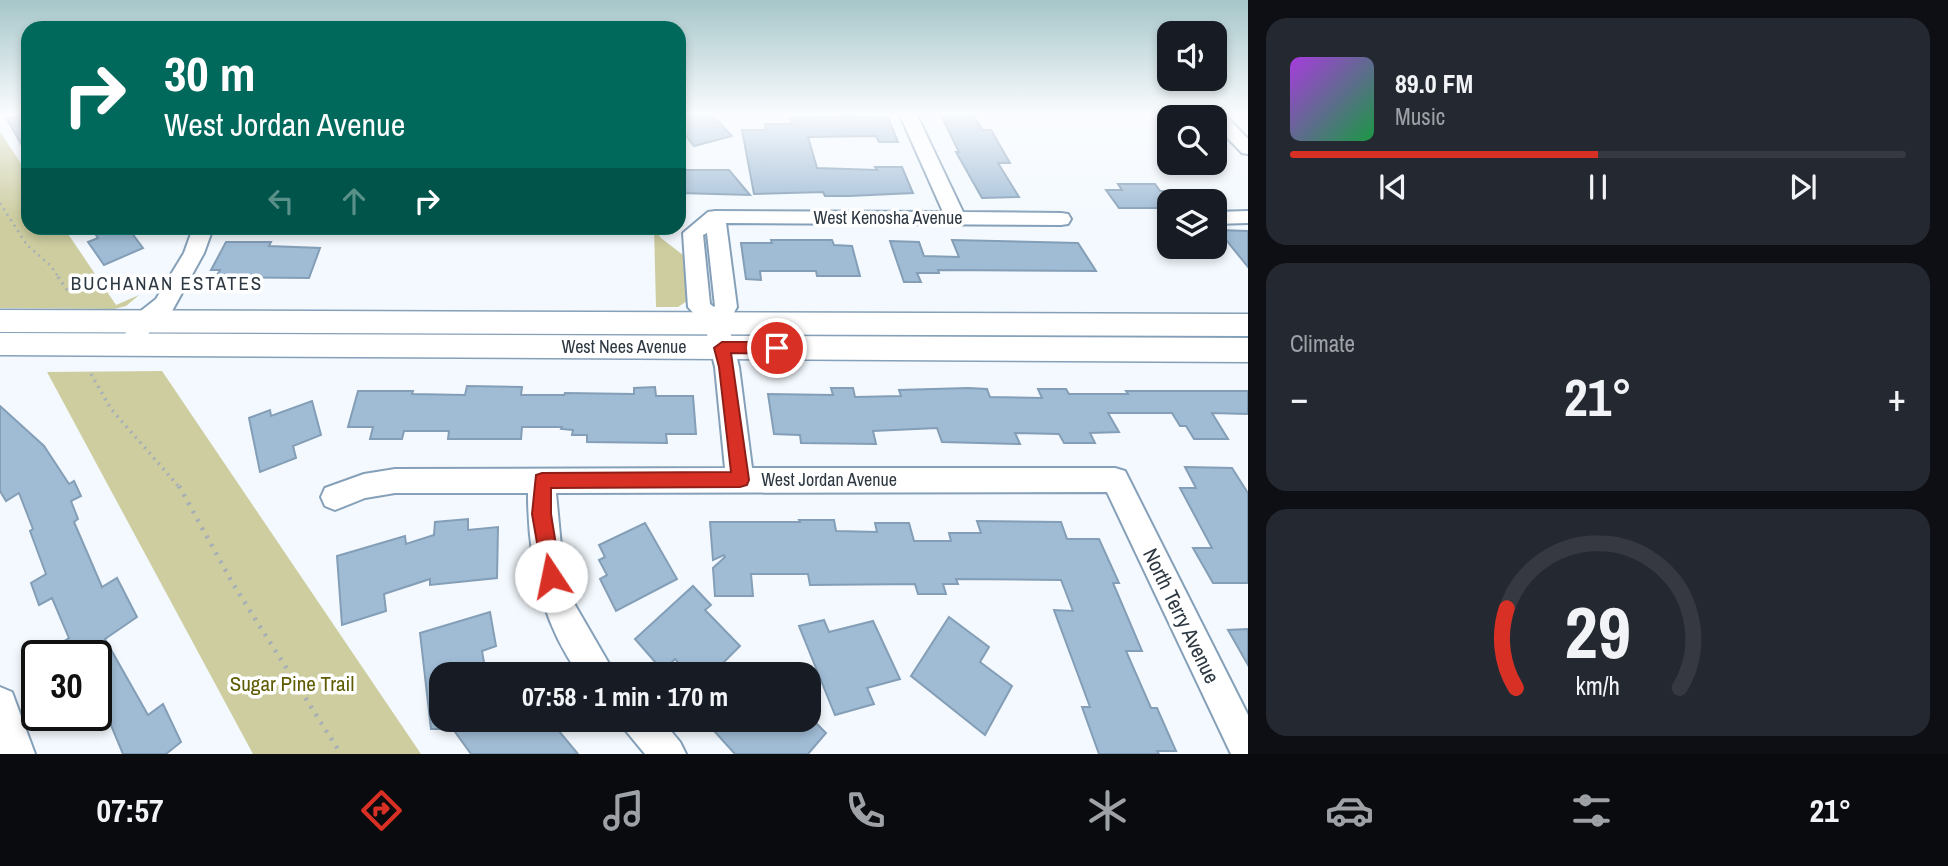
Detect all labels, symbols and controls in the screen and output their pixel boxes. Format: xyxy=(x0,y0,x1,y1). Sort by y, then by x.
map controls xyxy=(1157,21,1227,259)
button: sound xyxy=(1157,21,1227,91)
text: 30 m xyxy=(164,40,256,106)
icon: right xyxy=(49,49,140,140)
text: 89.0 FM xyxy=(1395,66,1473,101)
text: Music xyxy=(1395,101,1445,132)
text: West Jordan Avenue xyxy=(164,103,405,146)
button: search xyxy=(1157,105,1227,175)
icon: previous xyxy=(1374,168,1412,206)
icon: pause xyxy=(1579,168,1617,206)
icon: next xyxy=(1784,168,1822,206)
icon: left xyxy=(262,182,300,220)
icon: ahead xyxy=(335,182,373,220)
icon: right xyxy=(408,182,446,220)
button: layers xyxy=(1157,189,1227,259)
street label: West Kenosha Avenue xyxy=(814,205,962,230)
district label: BUCHANAN ESTATES xyxy=(71,270,263,296)
pin xyxy=(747,318,807,378)
text: Climate xyxy=(1290,328,1355,359)
icon: arrive xyxy=(758,329,796,367)
street label: West Nees Avenue xyxy=(561,334,687,359)
text: 21° xyxy=(1564,362,1632,432)
text: − xyxy=(1290,372,1308,423)
text: + xyxy=(1888,372,1906,423)
street label: West Jordan Avenue xyxy=(761,467,897,492)
position arrow xyxy=(514,539,588,613)
street label: North Terry Avenue xyxy=(1136,543,1227,688)
text: 29 xyxy=(1565,584,1631,682)
speed limit sign: 30 xyxy=(21,640,112,731)
park label: Sugar Pine Trail xyxy=(230,669,354,698)
text: km/h xyxy=(1576,669,1620,703)
text: 07:58 · 1 min · 170 m xyxy=(522,679,728,714)
icon: directions xyxy=(357,786,406,835)
icon: music xyxy=(599,786,648,835)
icon: phone xyxy=(841,786,890,835)
icon: climate xyxy=(1083,786,1132,835)
icon: car xyxy=(1325,786,1374,835)
icon: filters xyxy=(1567,786,1616,835)
text: 07:57 xyxy=(97,789,164,832)
text: 21° xyxy=(1809,789,1851,832)

